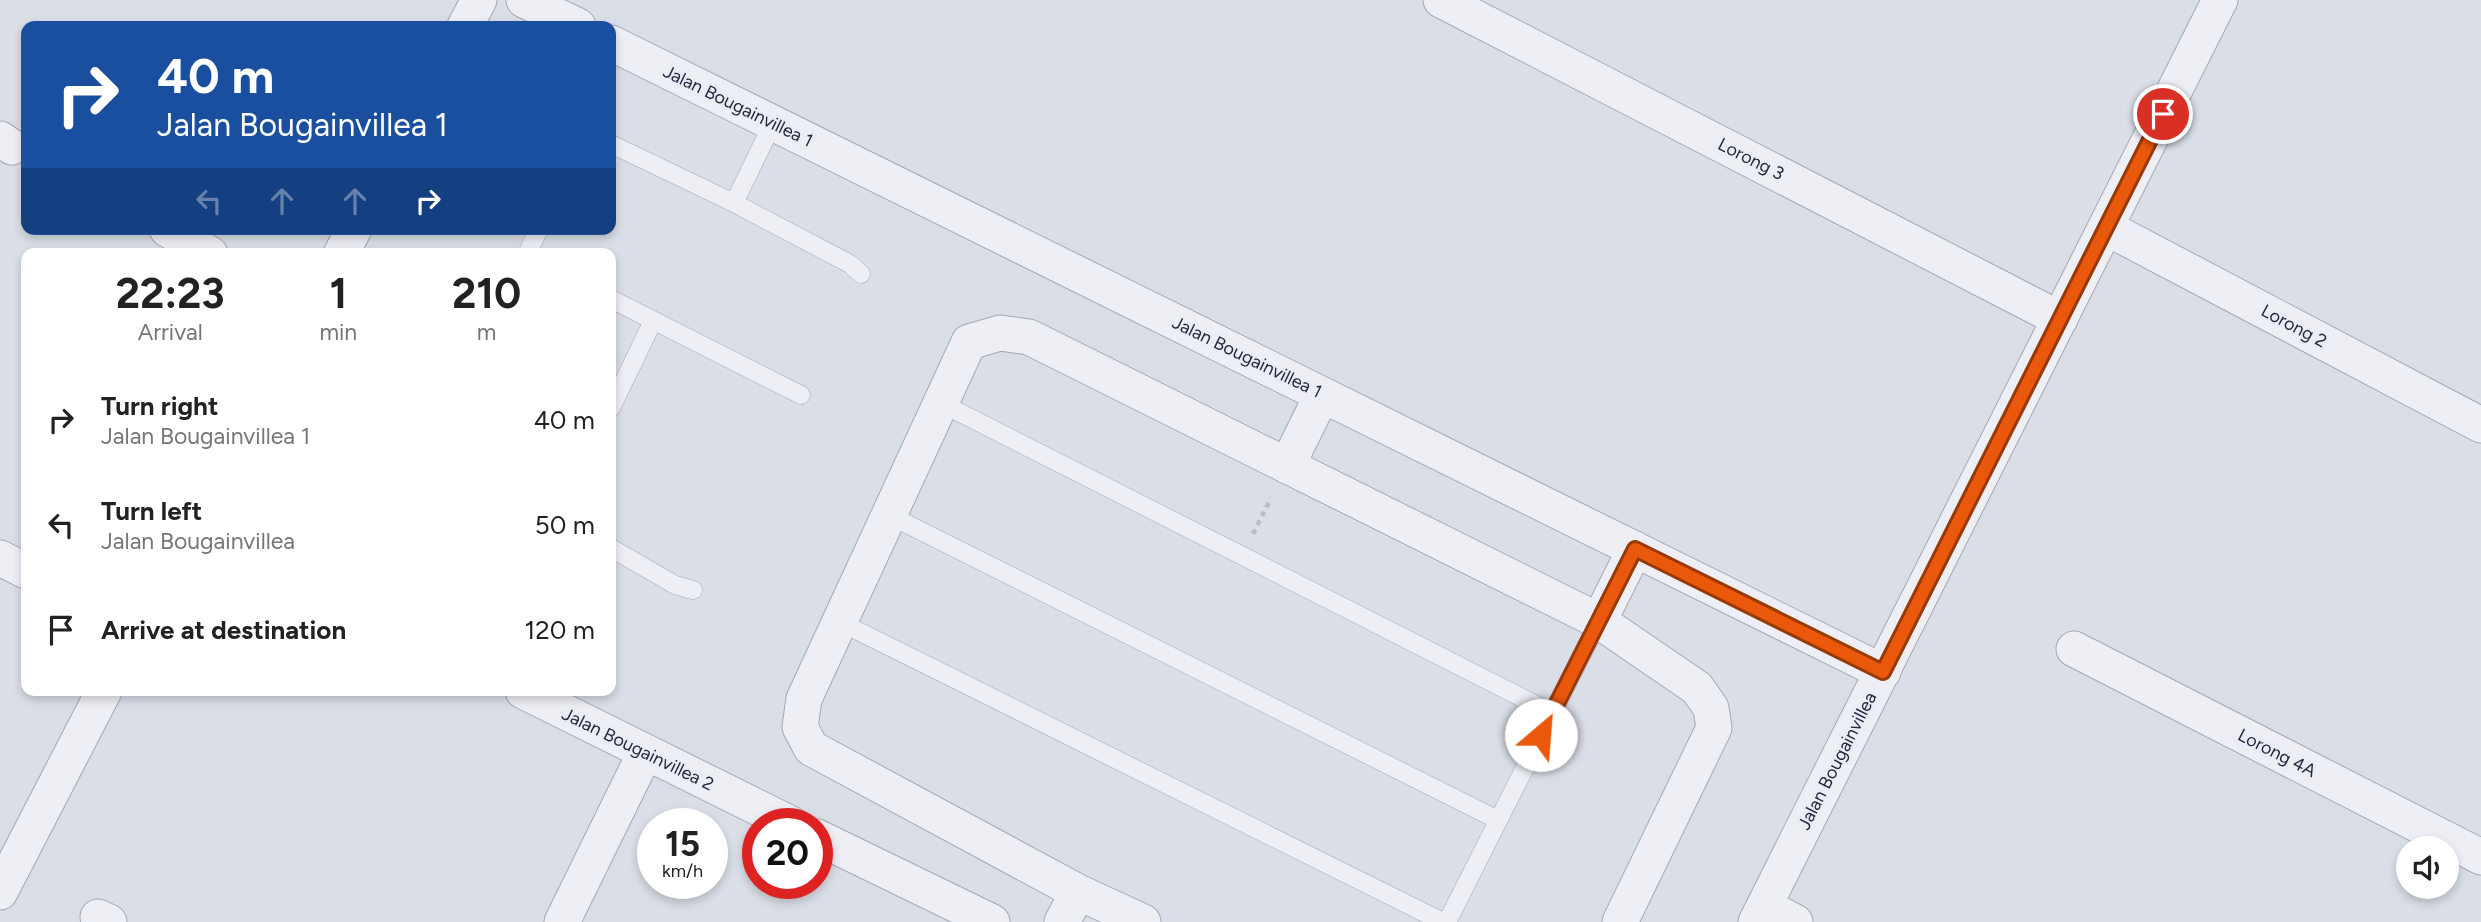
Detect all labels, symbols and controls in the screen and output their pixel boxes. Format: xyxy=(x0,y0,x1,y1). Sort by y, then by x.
text: 40 m xyxy=(157,46,274,105)
icon: right xyxy=(42,49,133,140)
street label: Jalan Bougainvillea 1 xyxy=(660,60,816,152)
pin xyxy=(2133,84,2193,144)
icon: arrive xyxy=(2144,95,2182,133)
text: Jalan Bougainvillea 1 xyxy=(157,106,448,144)
street label: Lorong 3 xyxy=(1714,133,1788,185)
icon: left xyxy=(190,182,228,220)
icon: ahead xyxy=(263,182,301,220)
icon: ahead xyxy=(336,182,374,220)
icon: right xyxy=(409,182,447,220)
text: 22:23 xyxy=(116,268,225,319)
text: 1 xyxy=(329,268,347,319)
text: 210 xyxy=(452,268,521,319)
street label: Lorong 2 xyxy=(2257,300,2331,352)
street label: Jalan Bougainvillea 1 xyxy=(1169,311,1325,403)
text: Arrival xyxy=(138,318,203,346)
text: min xyxy=(319,318,357,346)
text: m xyxy=(477,318,496,346)
text: Turn right xyxy=(101,390,218,422)
icon: right xyxy=(42,401,80,439)
text: 40 m xyxy=(534,404,595,436)
text: Jalan Bougainvillea 1 xyxy=(101,422,310,450)
text: Turn left xyxy=(101,495,202,527)
icon: left xyxy=(42,506,80,544)
text: 50 m xyxy=(535,509,595,541)
text: Jalan Bougainvillea xyxy=(101,527,295,555)
icon: arrive xyxy=(42,611,80,649)
text: Arrive at destination xyxy=(101,614,346,646)
text: 120 m xyxy=(525,614,595,646)
street label: Jalan Bougainvillea xyxy=(1793,688,1881,834)
position arrow xyxy=(1504,698,1578,772)
street label: Jalan Bougainvillea 2 xyxy=(558,703,718,795)
street label: Lorong 4A xyxy=(2234,724,2320,782)
speed limit sign: 20 xyxy=(742,808,833,899)
text: 15 xyxy=(665,823,700,865)
map controls xyxy=(2396,836,2459,899)
button: sound xyxy=(2396,836,2459,899)
text: km/h xyxy=(662,860,703,882)

